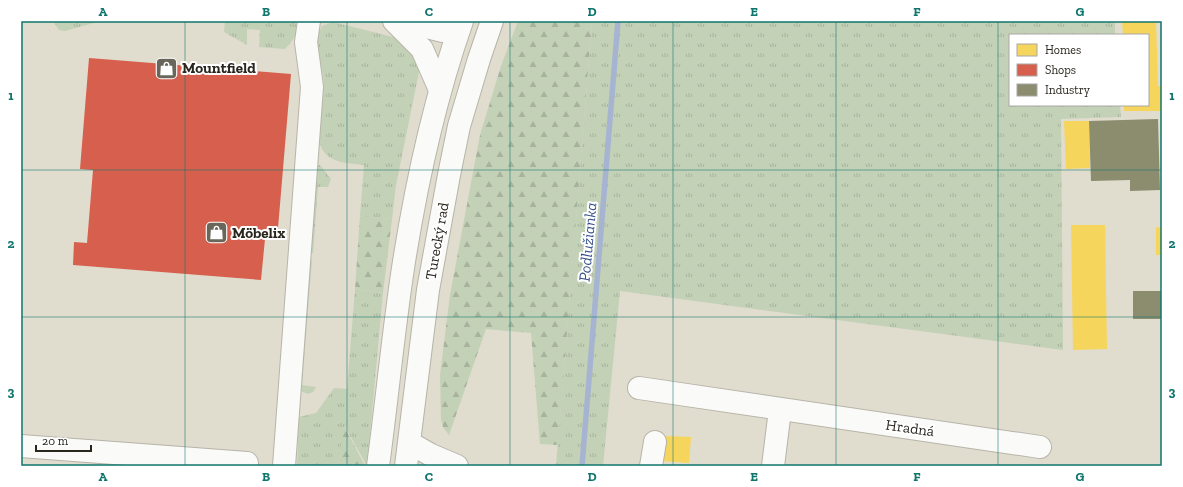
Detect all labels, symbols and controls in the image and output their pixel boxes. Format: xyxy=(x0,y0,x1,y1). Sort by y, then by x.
text: A xyxy=(99,4,108,19)
text: B xyxy=(262,4,270,19)
text: C xyxy=(425,4,433,19)
text: D xyxy=(587,4,597,19)
text: E xyxy=(750,4,758,19)
text: F xyxy=(913,4,921,19)
text: G xyxy=(1076,4,1085,19)
legend xyxy=(1009,34,1149,106)
text: Homes xyxy=(1045,43,1081,57)
shop icon: Mountfield xyxy=(153,55,179,81)
place label: Mountfield xyxy=(182,59,256,77)
text: Shops xyxy=(1045,63,1076,77)
text: Industry xyxy=(1045,83,1091,97)
text: 1 xyxy=(8,88,14,103)
text: 1 xyxy=(1169,88,1175,103)
street label: Turecký rad xyxy=(421,200,453,281)
water label: Podlužianka xyxy=(575,202,600,282)
shop icon: Möbelix xyxy=(203,220,229,246)
place label: Möbelix xyxy=(232,224,285,242)
text: 2 xyxy=(8,236,15,251)
text: 2 xyxy=(1169,236,1176,251)
text: 3 xyxy=(8,384,15,399)
text: 3 xyxy=(1169,384,1176,399)
street label: Hradná xyxy=(885,416,935,440)
scale bar xyxy=(36,427,91,453)
text: 20 m xyxy=(42,434,69,448)
text: A xyxy=(99,469,108,484)
text: B xyxy=(262,469,270,484)
text: C xyxy=(425,469,433,484)
text: D xyxy=(587,469,597,484)
text: E xyxy=(750,469,758,484)
text: F xyxy=(913,469,921,484)
text: G xyxy=(1076,469,1085,484)

